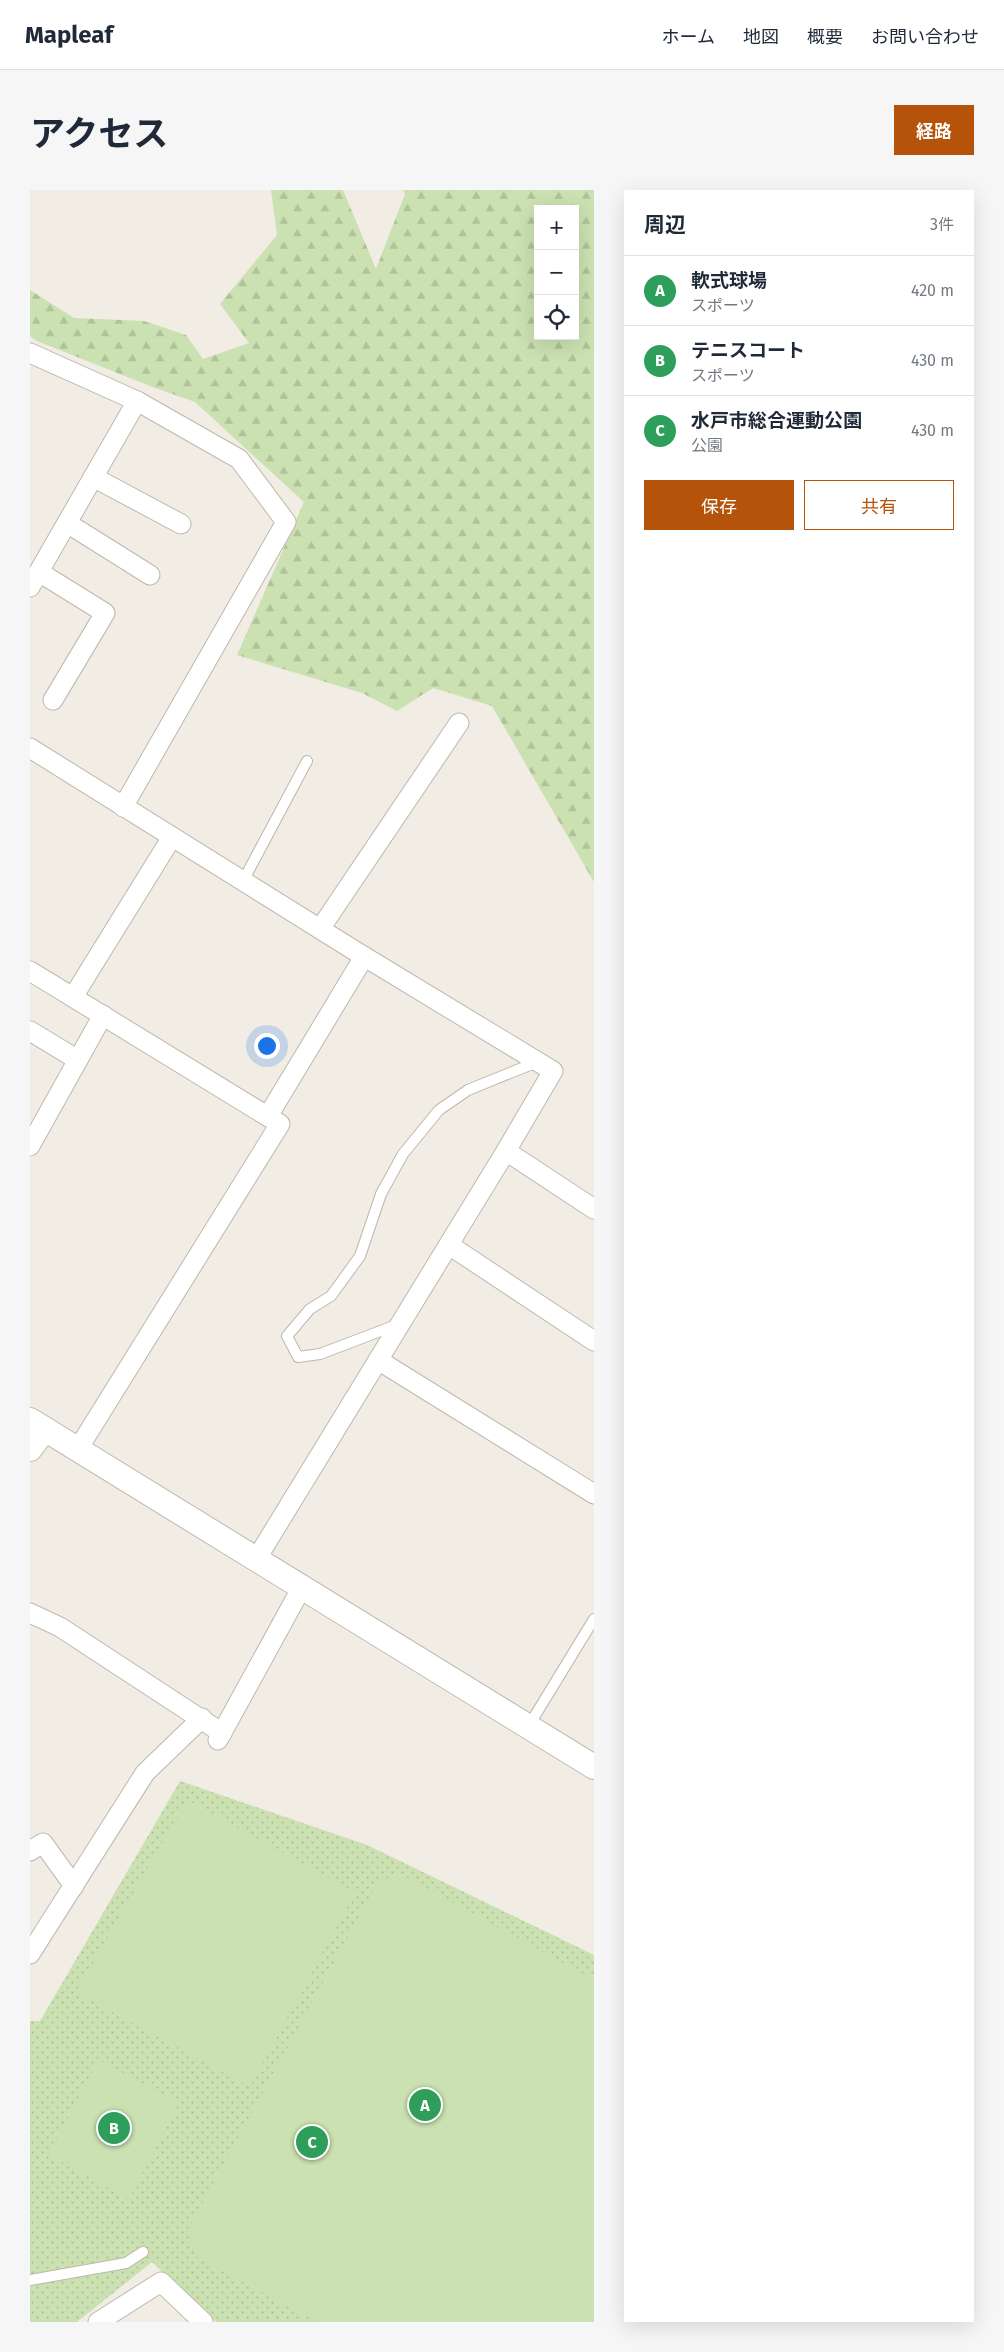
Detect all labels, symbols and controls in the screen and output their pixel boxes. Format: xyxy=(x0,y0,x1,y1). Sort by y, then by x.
text: Mapleaf xyxy=(25,21,113,49)
text: ホーム xyxy=(662,26,715,48)
text: 地図 xyxy=(743,26,779,48)
text: 概要 xyxy=(807,26,843,48)
text: お問い合わせ xyxy=(871,26,979,48)
button: 経路 xyxy=(894,105,974,155)
text: アクセス xyxy=(30,113,168,155)
map controls xyxy=(534,205,579,340)
button: + xyxy=(534,205,579,250)
text: 周辺 xyxy=(644,212,686,238)
text: 3件 xyxy=(930,215,954,234)
button: − xyxy=(534,250,579,295)
text: 軟式球場 xyxy=(691,269,767,292)
text: A xyxy=(655,281,665,300)
text: 420 m xyxy=(911,281,954,300)
button: locate xyxy=(534,295,579,340)
text: スポーツ xyxy=(691,296,755,315)
text: テニスコート xyxy=(691,339,805,362)
text: B xyxy=(655,351,665,370)
text: 430 m xyxy=(911,351,954,370)
text: スポーツ xyxy=(691,366,755,385)
text: 水戸市総合運動公園 xyxy=(691,409,862,432)
text: C xyxy=(655,421,665,440)
text: 430 m xyxy=(911,421,954,440)
text: 公園 xyxy=(691,436,723,455)
button: 保存 xyxy=(644,480,794,530)
button: 共有 xyxy=(804,480,954,530)
your location xyxy=(254,1033,280,1059)
pin: A xyxy=(409,2086,441,2124)
pin: B xyxy=(98,2109,130,2147)
pin: C xyxy=(296,2123,328,2161)

